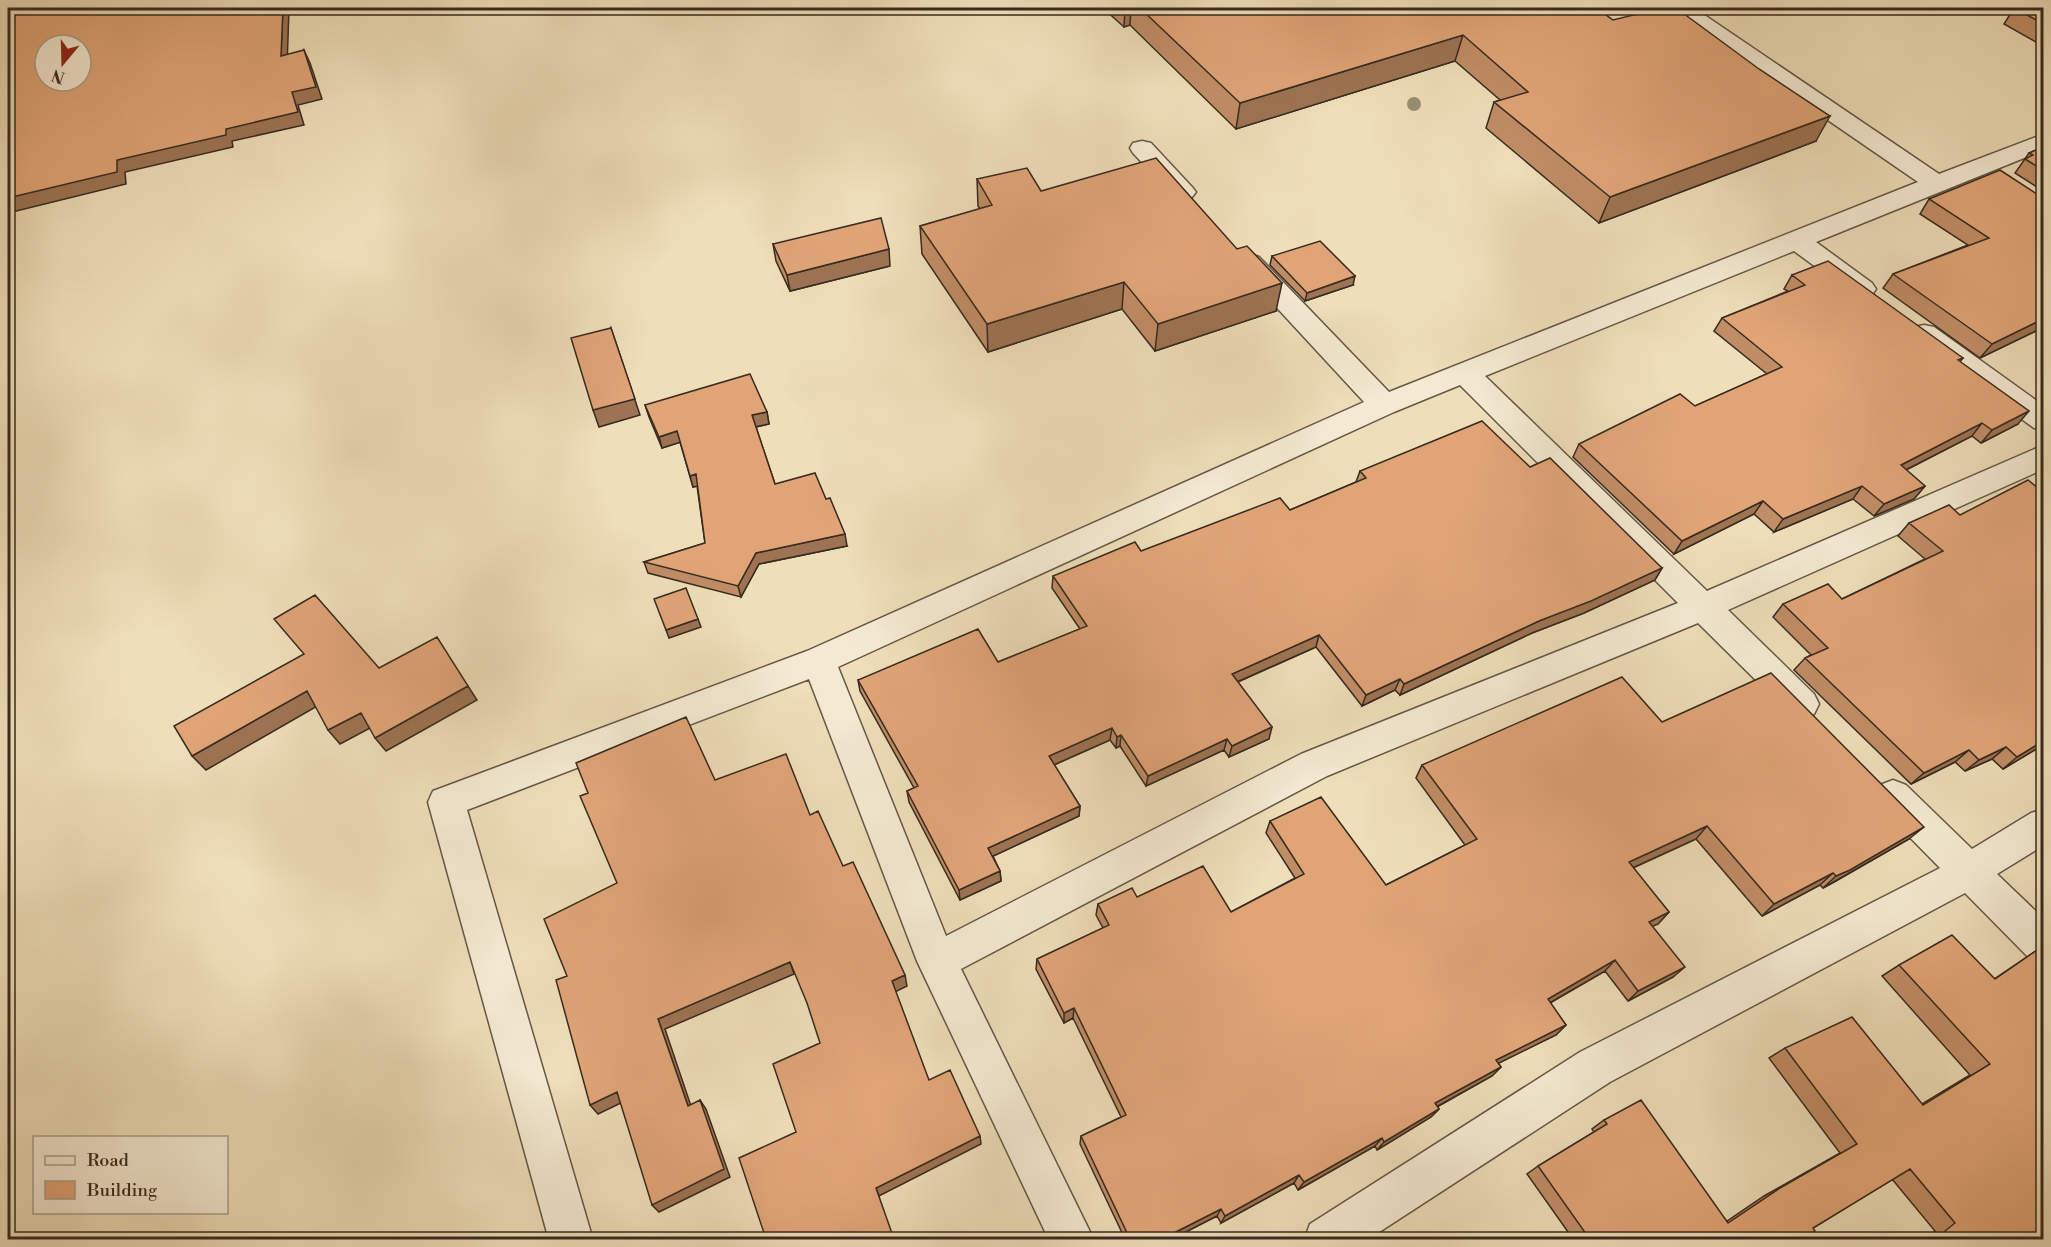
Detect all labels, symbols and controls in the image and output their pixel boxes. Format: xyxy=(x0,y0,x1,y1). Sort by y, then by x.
north arrow xyxy=(33,33,93,93)
text: N xyxy=(49,65,68,88)
legend xyxy=(33,1136,228,1214)
text: Road xyxy=(87,1149,130,1172)
text: Building xyxy=(86,1179,158,1202)

